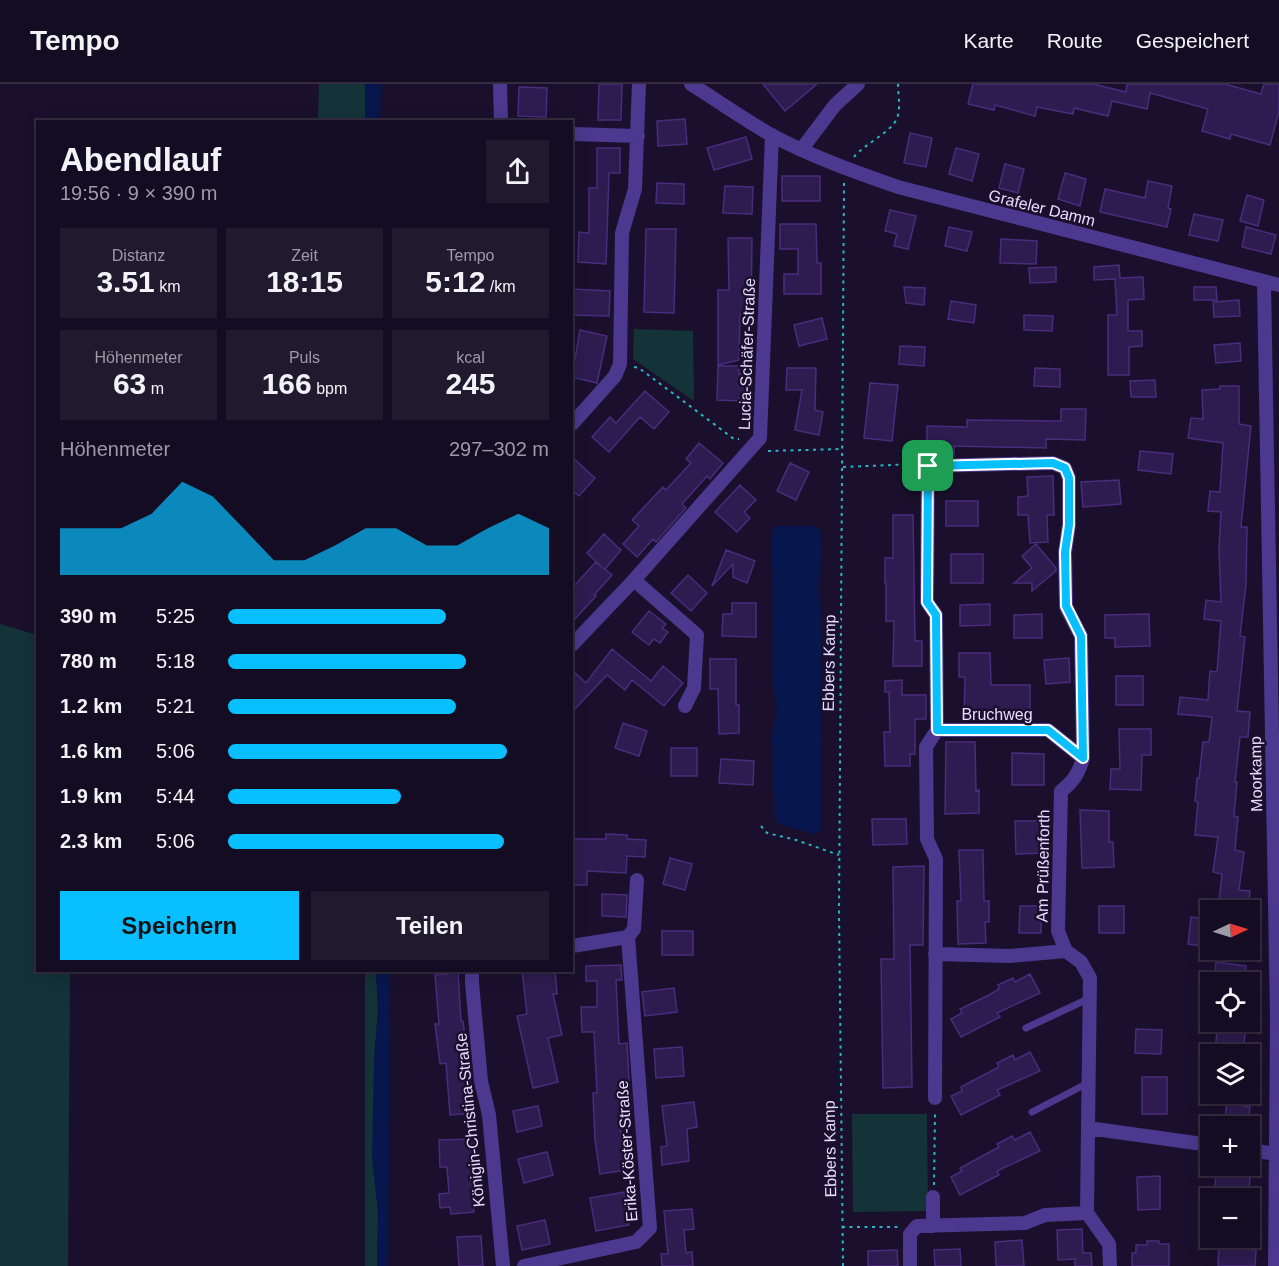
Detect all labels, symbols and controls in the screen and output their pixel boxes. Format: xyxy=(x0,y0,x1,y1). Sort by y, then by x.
text: Tempo xyxy=(30,25,120,56)
text: Karte xyxy=(964,29,1014,52)
text: Route xyxy=(1047,29,1103,52)
text: Gespeichert xyxy=(1136,29,1249,52)
button: share xyxy=(486,140,549,203)
text: Abendlauf xyxy=(60,141,221,178)
text: 19:56 · 9 × 390 m xyxy=(60,182,217,204)
street label: Grafeler Damm xyxy=(987,187,1097,229)
text: Distanz xyxy=(112,247,165,264)
text: Zeit xyxy=(291,247,318,264)
text: Tempo xyxy=(446,247,495,264)
text: 3.51 xyxy=(96,265,155,298)
text: 18:15 xyxy=(266,265,343,298)
text: 5:12 xyxy=(425,265,485,298)
text: km xyxy=(155,278,181,295)
text: /km xyxy=(485,278,516,295)
street label: Lucia-Schäfer-Straße xyxy=(736,278,758,430)
text: Höhenmeter xyxy=(94,349,183,366)
text: Puls xyxy=(289,349,320,366)
text: kcal xyxy=(456,349,485,366)
text: 63 xyxy=(113,367,146,400)
text: 166 xyxy=(262,367,312,400)
text: 245 xyxy=(445,367,496,400)
text: m xyxy=(146,380,164,397)
text: bpm xyxy=(312,380,347,397)
text: Höhenmeter xyxy=(60,438,170,460)
text: 297–302 m xyxy=(449,438,549,460)
pin xyxy=(902,440,953,491)
icon: arrive xyxy=(911,449,944,482)
text: 390 m xyxy=(60,605,117,627)
text: 5:25 xyxy=(156,605,195,627)
street label: Ebbers Kamp xyxy=(820,614,838,712)
text: 780 m xyxy=(60,650,117,672)
text: 5:18 xyxy=(156,650,195,672)
text: 1.2 km xyxy=(60,695,122,717)
text: 5:21 xyxy=(156,695,195,717)
street label: Bruchweg xyxy=(961,706,1033,723)
street label: Moorkamp xyxy=(1247,736,1265,812)
text: 1.6 km xyxy=(60,740,122,762)
text: 5:06 xyxy=(156,740,195,762)
text: 1.9 km xyxy=(60,785,122,807)
text: 5:44 xyxy=(156,785,195,807)
street label: Am Prüßenforth xyxy=(1034,809,1052,923)
text: 2.3 km xyxy=(60,830,122,852)
text: 5:06 xyxy=(156,830,195,852)
button: Speichern xyxy=(60,891,299,960)
button: Teilen xyxy=(311,891,549,960)
north arrow xyxy=(1200,900,1260,960)
map controls xyxy=(1200,900,1260,1248)
button: locate xyxy=(1200,972,1260,1032)
street label: Königin-Christina-Straße xyxy=(452,1032,488,1208)
button: layers xyxy=(1200,1044,1260,1104)
street label: Erika-Köster-Straße xyxy=(614,1080,640,1222)
street label: Ebbers Kamp xyxy=(821,1100,839,1198)
button: + xyxy=(1200,1116,1260,1176)
button: − xyxy=(1200,1188,1260,1248)

